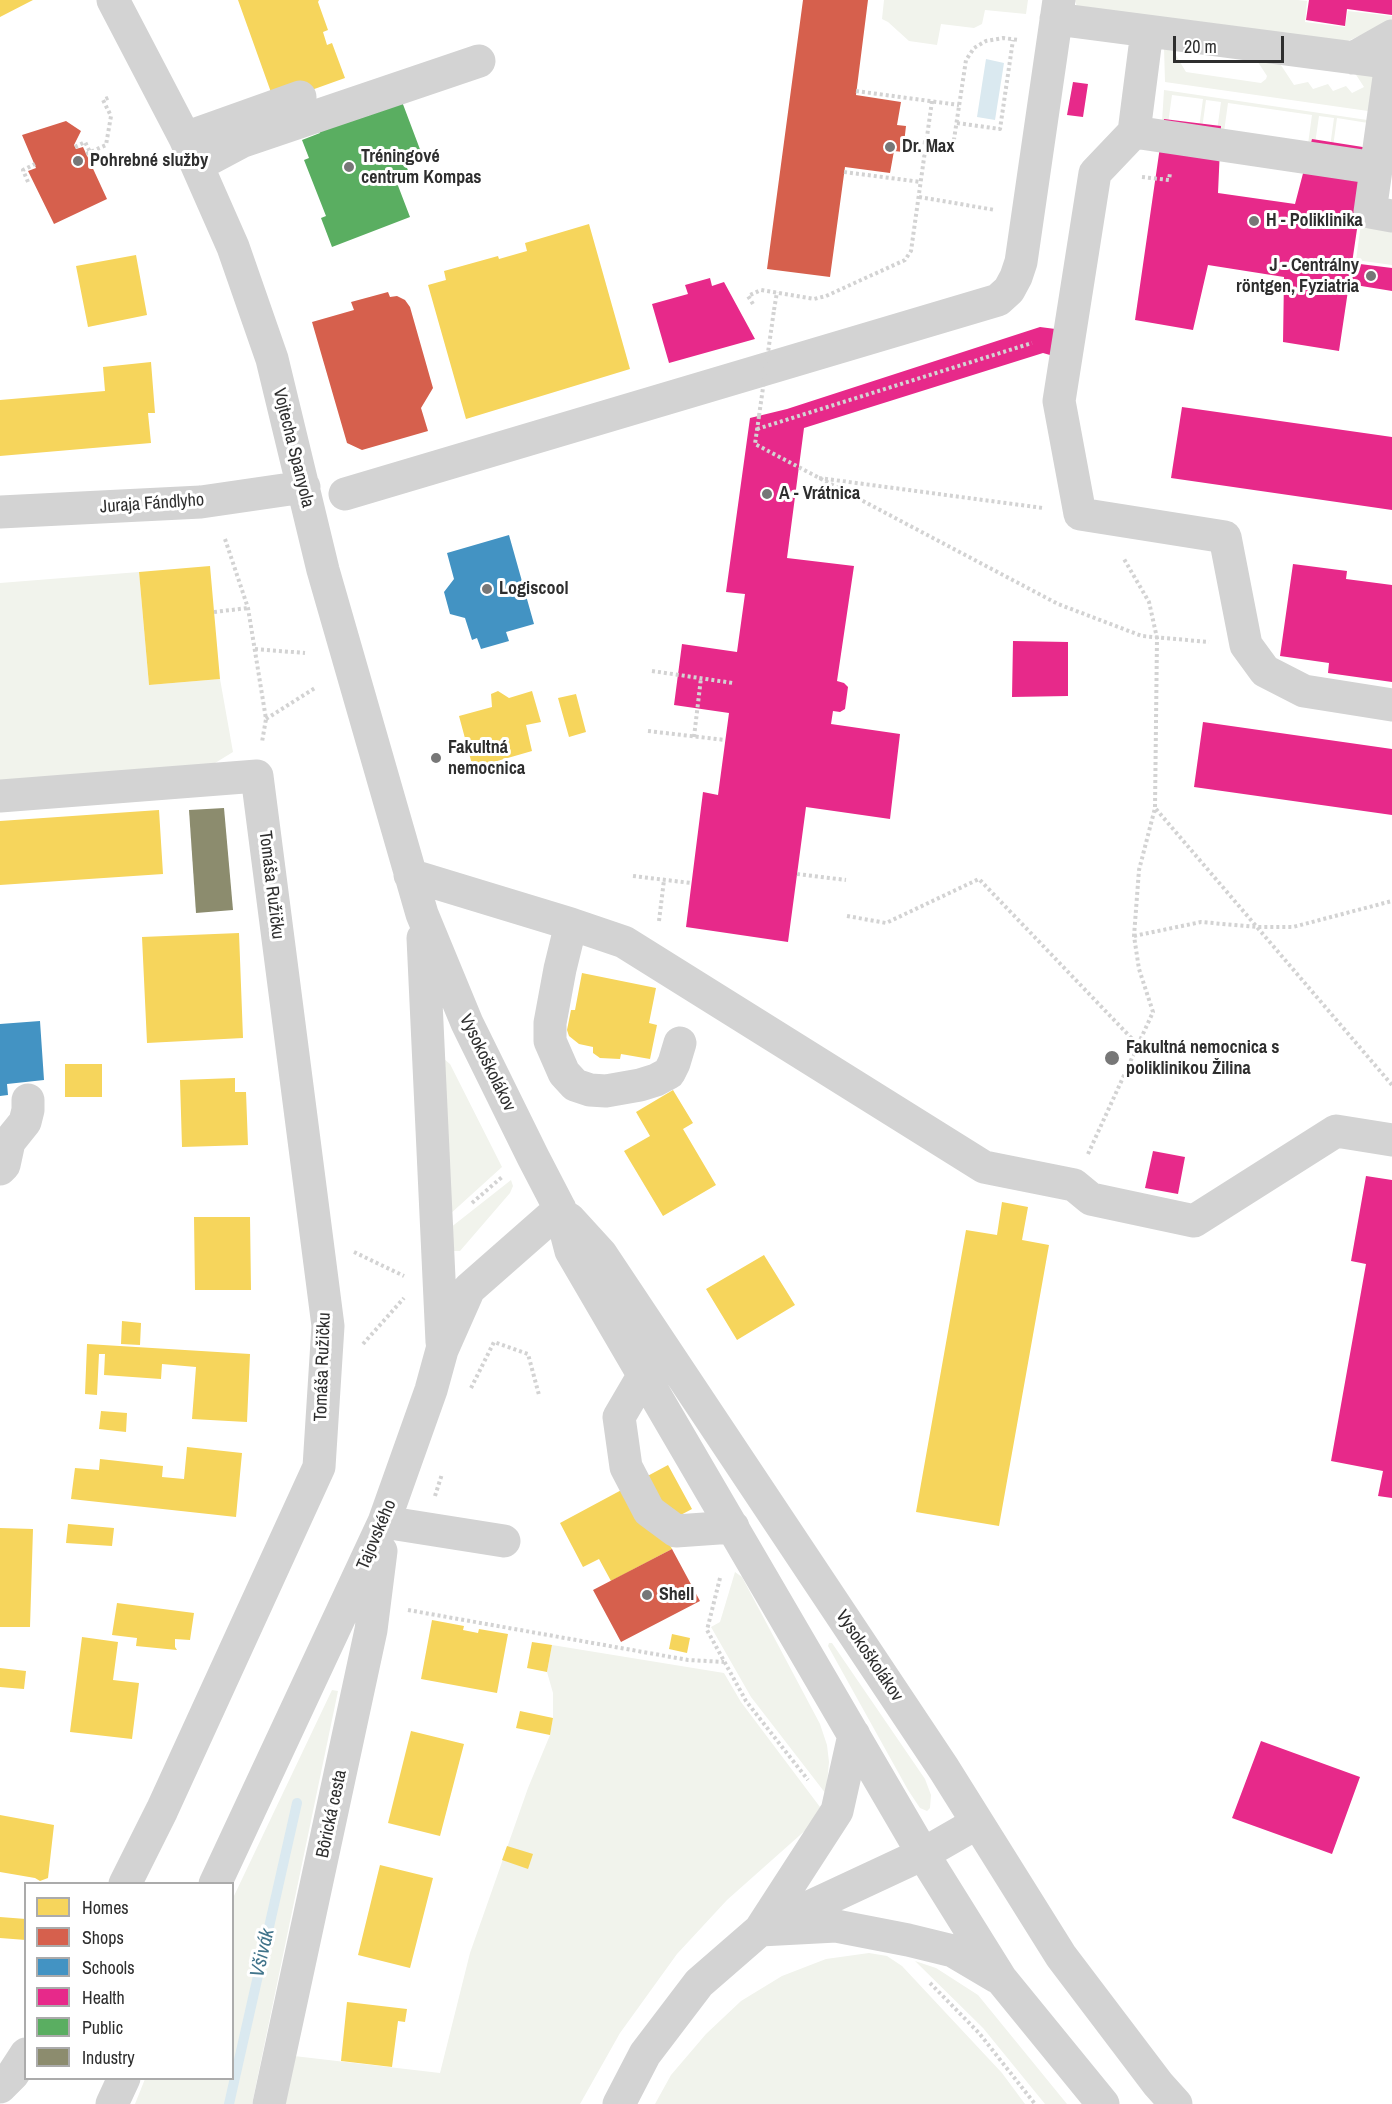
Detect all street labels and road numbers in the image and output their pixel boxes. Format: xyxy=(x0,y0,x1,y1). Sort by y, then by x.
street label: Vojtecha Spanyola xyxy=(268,386,318,510)
street label: Juraja Fándlyho xyxy=(99,490,205,518)
street label: Tomáša Ružičku xyxy=(254,830,288,940)
street label: Vysokoškolákov xyxy=(454,1011,520,1115)
street label: Tomáša Ružičku xyxy=(310,1312,336,1422)
street label: Tajovského xyxy=(353,1497,401,1573)
street label: Vysokoškolákov xyxy=(831,1606,907,1706)
street label: Bôrická cesta xyxy=(312,1768,352,1860)

